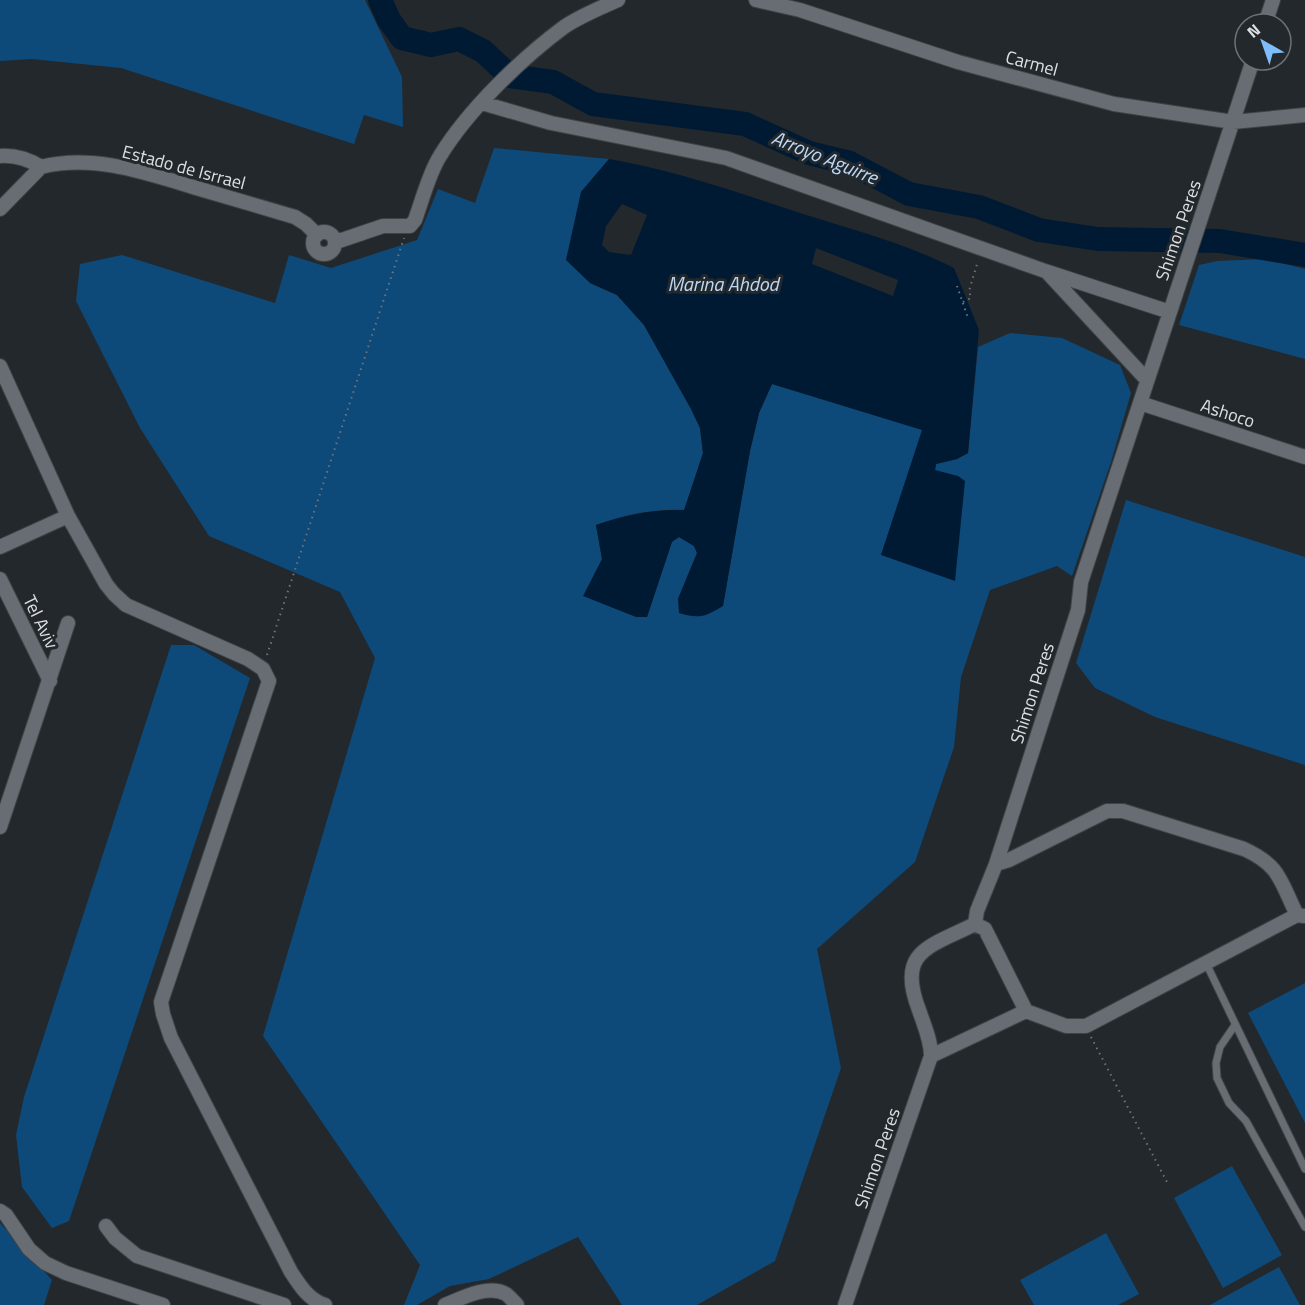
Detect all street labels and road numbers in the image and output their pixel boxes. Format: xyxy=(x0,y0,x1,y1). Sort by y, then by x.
street label: Carmel xyxy=(1003,43,1061,83)
street label: Estado de Isrrael xyxy=(119,138,249,196)
street label: Shimon Peres xyxy=(1148,176,1208,284)
street label: Ashoco xyxy=(1197,392,1259,434)
street label: Tel Aviv xyxy=(16,591,66,654)
street label: Shimon Peres xyxy=(1003,639,1061,747)
street label: Shimon Peres xyxy=(847,1104,907,1212)

